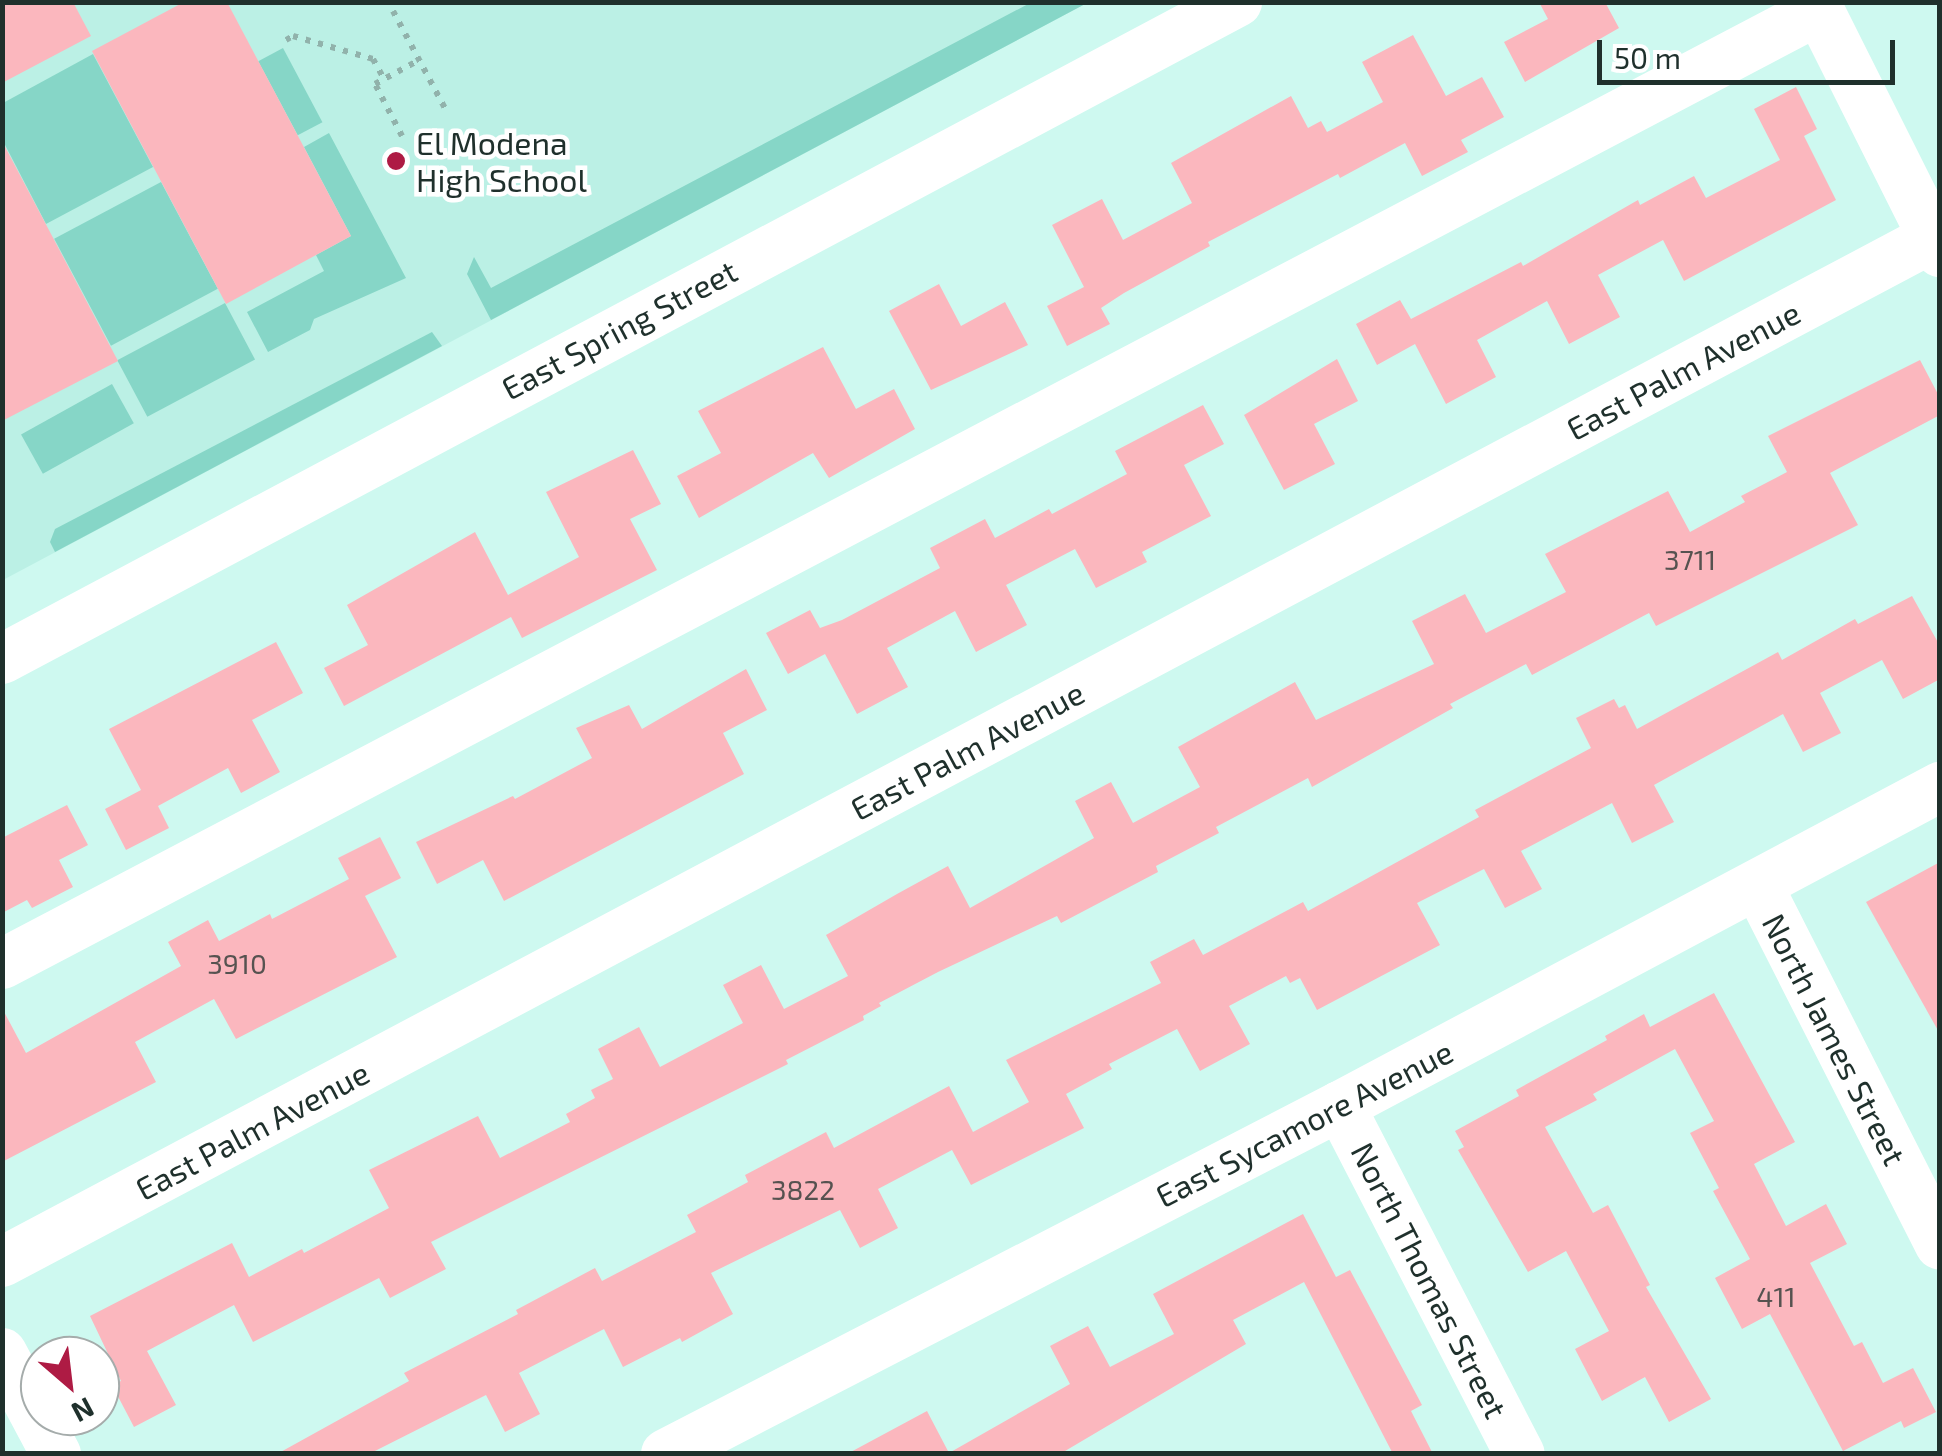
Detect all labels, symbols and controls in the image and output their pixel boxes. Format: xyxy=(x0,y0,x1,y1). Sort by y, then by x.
scale bar xyxy=(1602,20,1900,82)
text: 50 m xyxy=(1614,39,1681,75)
place label: El Modena High School xyxy=(416,124,587,199)
marker: El Modena High School xyxy=(385,150,407,172)
street label: East Spring Street xyxy=(495,251,743,407)
street label: East Palm Avenue xyxy=(1560,292,1806,448)
house number: 3711 xyxy=(1664,542,1716,576)
street label: East Palm Avenue xyxy=(844,672,1090,828)
street label: North James Street xyxy=(1755,907,1915,1171)
house number: 3910 xyxy=(207,946,267,980)
street label: East Sycamore Avenue xyxy=(1149,1031,1459,1215)
street label: East Palm Avenue xyxy=(129,1052,375,1208)
street label: North Thomas Street xyxy=(1344,1136,1516,1424)
house number: 3822 xyxy=(771,1172,835,1206)
house number: 411 xyxy=(1756,1279,1796,1313)
north arrow xyxy=(20,1336,120,1436)
text: N xyxy=(66,1391,100,1430)

